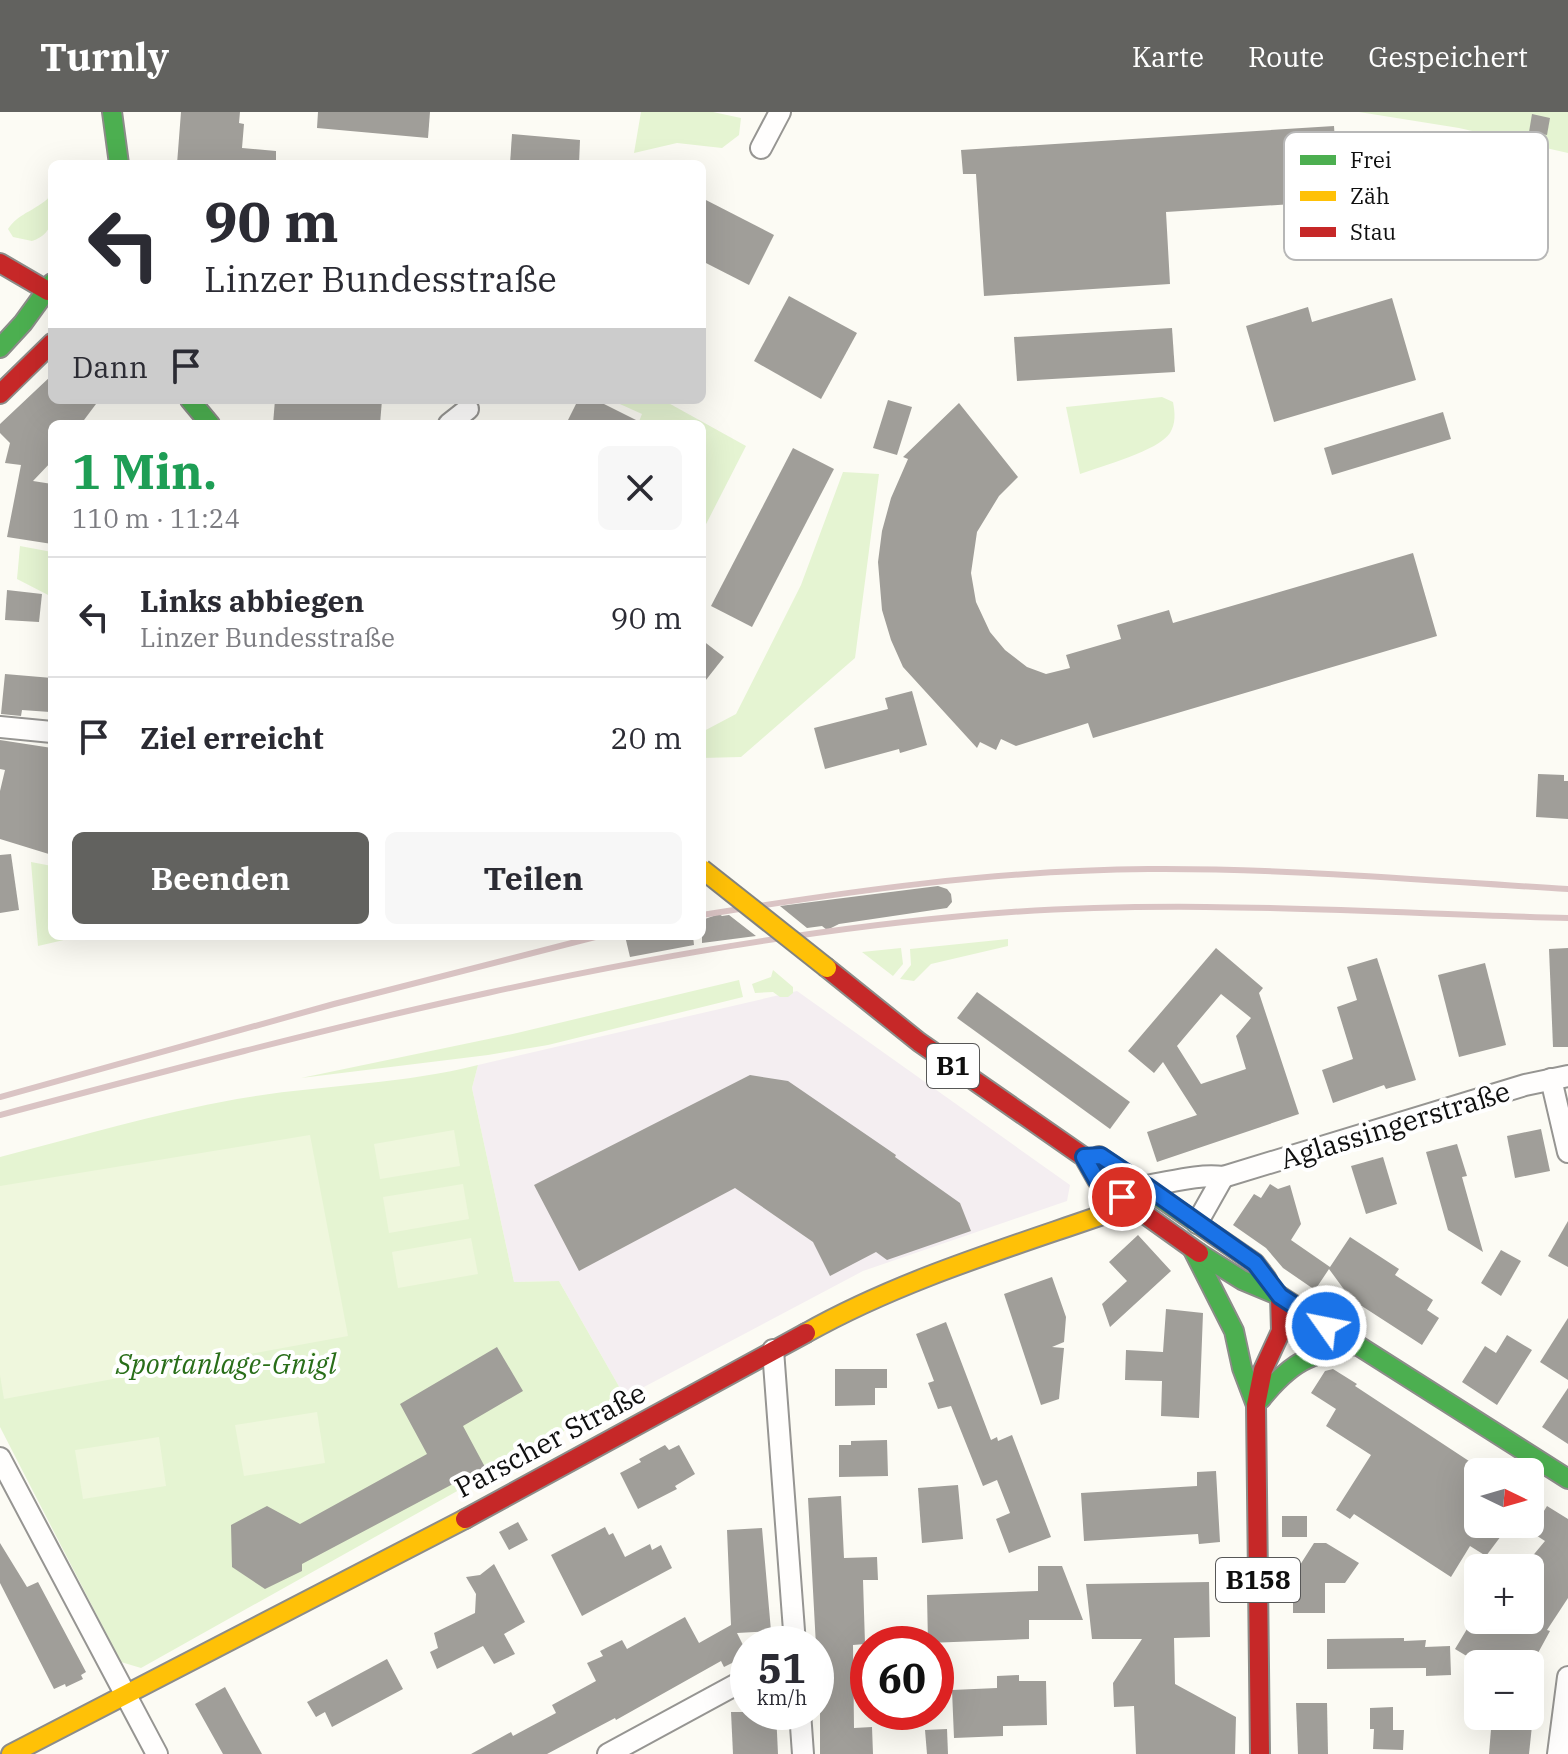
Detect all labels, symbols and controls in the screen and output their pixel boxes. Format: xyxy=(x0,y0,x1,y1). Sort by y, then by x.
text: Turnly xyxy=(40,32,169,81)
text: Karte xyxy=(1132,38,1204,75)
text: Route xyxy=(1248,38,1324,75)
text: Gespeichert xyxy=(1368,38,1528,75)
legend xyxy=(1284,132,1548,260)
text: Frei xyxy=(1350,145,1392,174)
text: Zäh xyxy=(1350,181,1390,210)
text: 90 m xyxy=(204,185,339,257)
icon: left xyxy=(72,192,176,296)
text: Stau xyxy=(1350,217,1396,246)
text: Linzer Bundesstraße xyxy=(204,255,557,302)
icon: arrive xyxy=(164,344,208,388)
text: Dann xyxy=(72,347,148,386)
text: 1 Min. xyxy=(72,440,217,502)
button: close xyxy=(598,446,682,530)
text: 110 m · 11:24 xyxy=(72,501,240,535)
text: Links abbiegen xyxy=(140,581,364,620)
icon: left xyxy=(72,595,116,639)
text: 90 m xyxy=(610,598,682,637)
text: Linzer Bundesstraße xyxy=(140,620,395,654)
icon: arrive xyxy=(72,715,116,759)
text: Ziel erreicht xyxy=(140,718,324,757)
text: 20 m xyxy=(610,718,682,757)
button: Beenden xyxy=(72,832,369,924)
button: Teilen xyxy=(385,832,682,924)
road number: B1 xyxy=(927,1044,979,1088)
street label: Aglassingerstraße xyxy=(1275,1072,1514,1177)
pin xyxy=(1088,1163,1156,1231)
icon: arrive xyxy=(1100,1175,1144,1219)
position arrow xyxy=(1284,1284,1368,1368)
park label: Sportanlage-Gnigl xyxy=(115,1345,337,1382)
street label: Parscher Straße xyxy=(448,1374,652,1505)
north arrow xyxy=(1464,1458,1544,1538)
map controls xyxy=(1464,1458,1544,1730)
button: + xyxy=(1464,1554,1544,1634)
road number: B158 xyxy=(1216,1558,1300,1602)
speed limit sign: 60 xyxy=(850,1626,954,1730)
text: 51 xyxy=(758,1642,806,1694)
button: − xyxy=(1464,1650,1544,1730)
text: km/h xyxy=(757,1684,807,1711)

